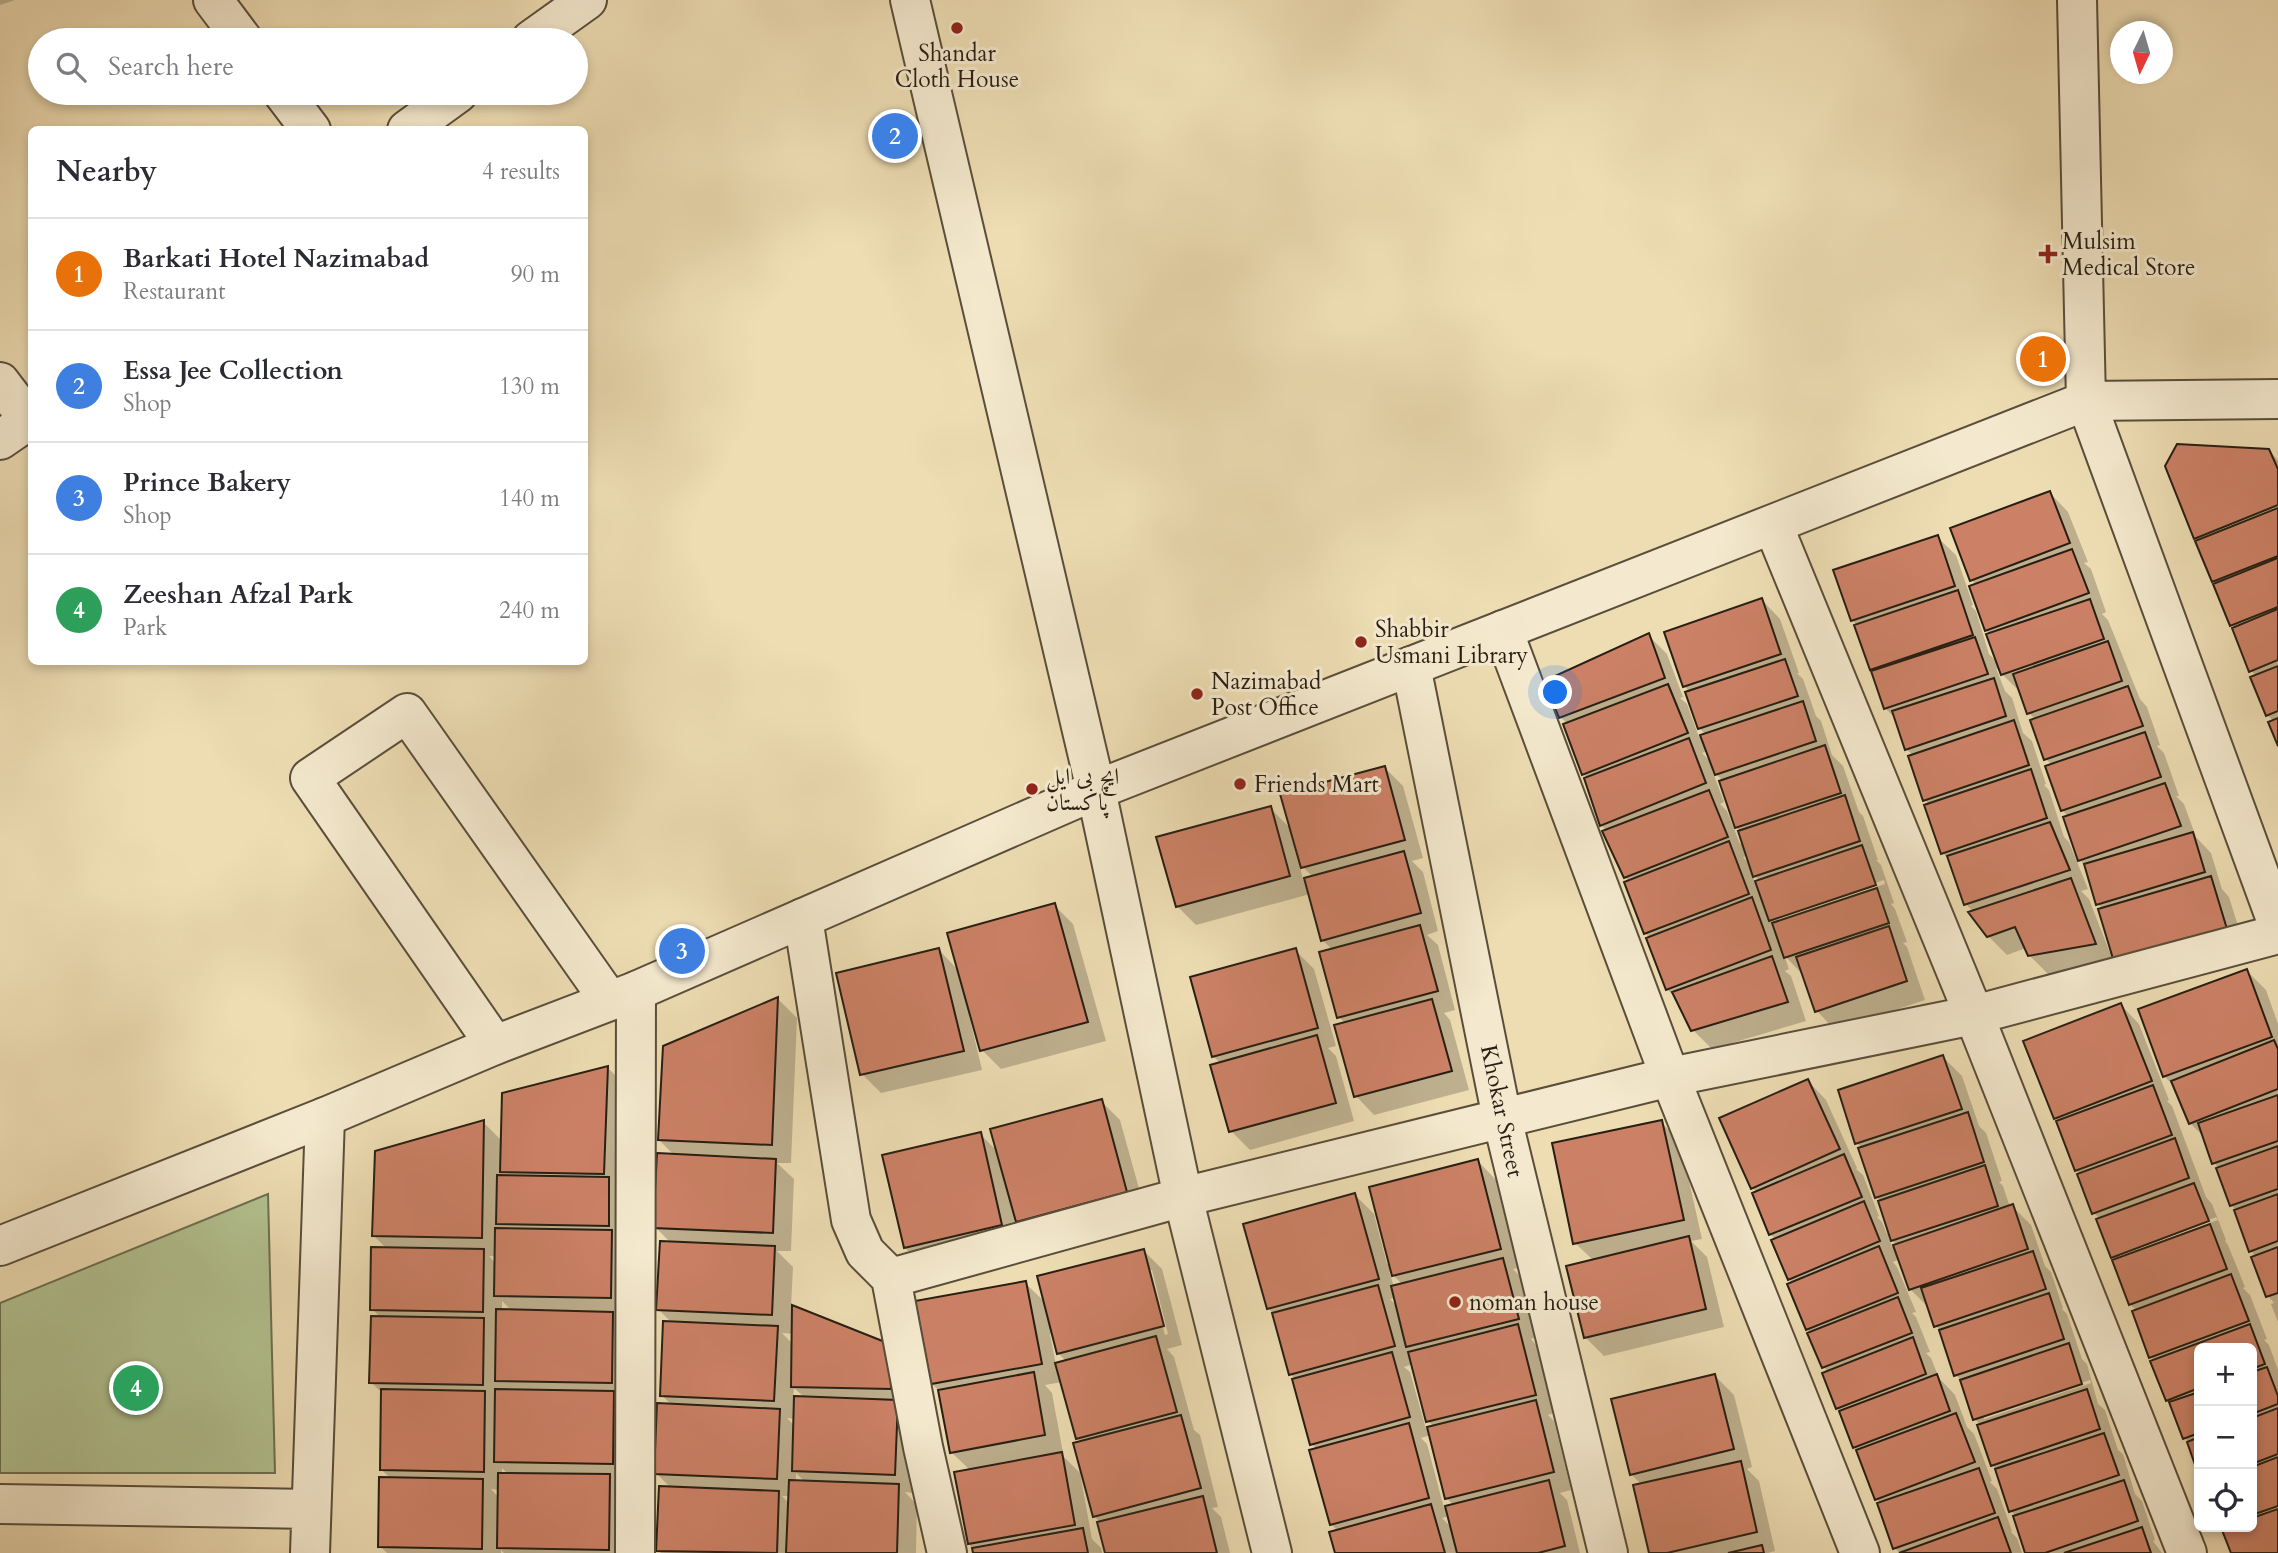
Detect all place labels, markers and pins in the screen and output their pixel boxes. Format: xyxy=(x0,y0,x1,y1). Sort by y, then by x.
marker: Shandar Cloth House xyxy=(949,20,965,36)
place label: Shandar Cloth House xyxy=(895,38,1019,95)
pin: 2 xyxy=(872,110,918,162)
place label: Mulsim Medical Store xyxy=(2062,226,2195,283)
marker: Mulsim Medical Store xyxy=(2040,246,2056,262)
pin: 1 xyxy=(2020,333,2066,385)
place label: Shabbir Usmani Library xyxy=(1375,614,1528,671)
marker: Shabbir Usmani Library xyxy=(1353,634,1369,650)
place label: Nazimabad Post Office xyxy=(1211,666,1322,723)
marker: Nazimabad Post Office xyxy=(1189,686,1205,702)
place label: ایچ بی ایل پاکستان xyxy=(1046,761,1119,819)
place label: Friends Mart xyxy=(1254,769,1379,800)
marker: Friends Mart xyxy=(1232,776,1248,792)
marker: ایچ بی ایل پاکستان xyxy=(1024,781,1040,797)
pin: 3 xyxy=(659,925,705,977)
place label: noman house xyxy=(1469,1287,1599,1318)
marker: noman house xyxy=(1447,1294,1463,1310)
pin: 4 xyxy=(113,1362,159,1414)

